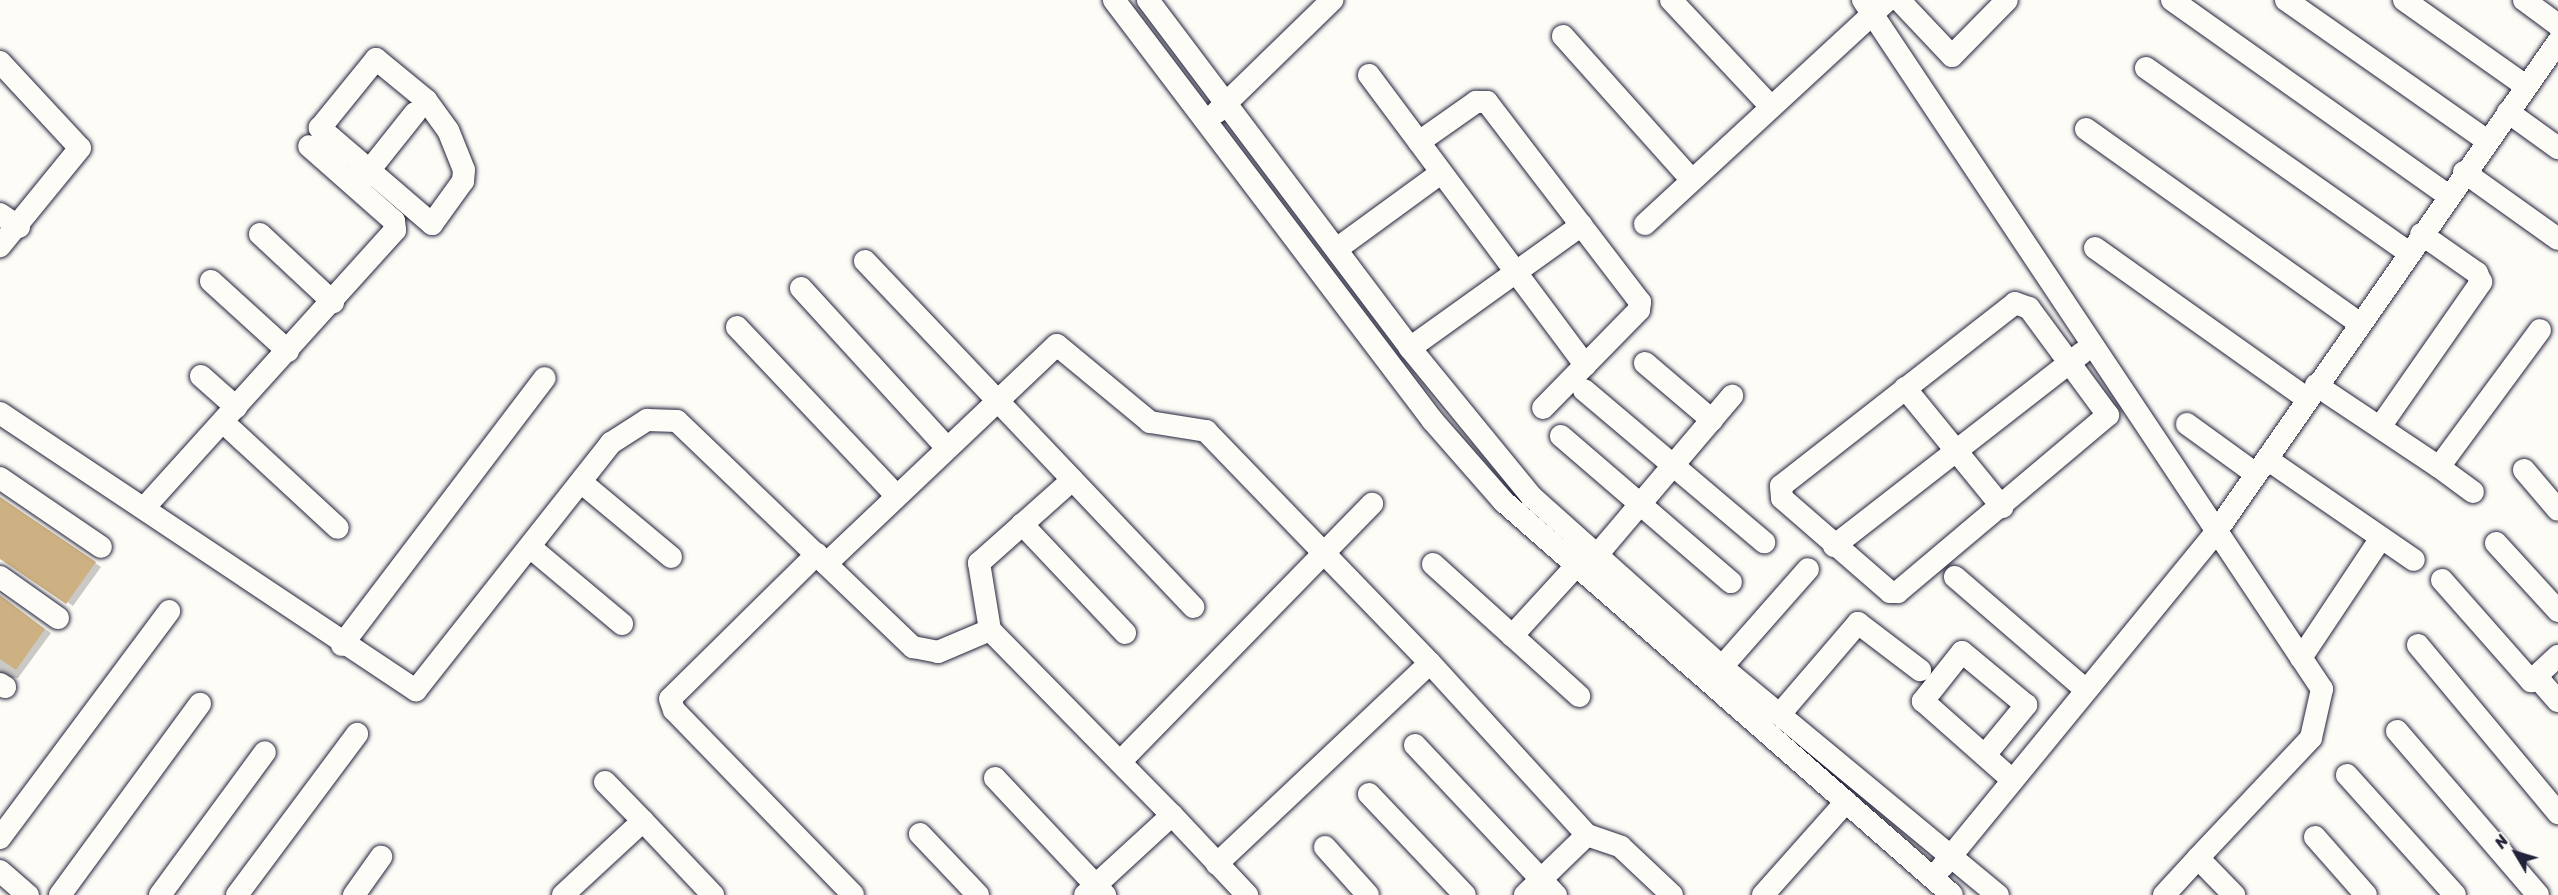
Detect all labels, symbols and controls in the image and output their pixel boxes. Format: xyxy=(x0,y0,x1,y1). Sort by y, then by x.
north arrow xyxy=(2486,823,2546,883)
text: N xyxy=(2487,828,2516,855)

